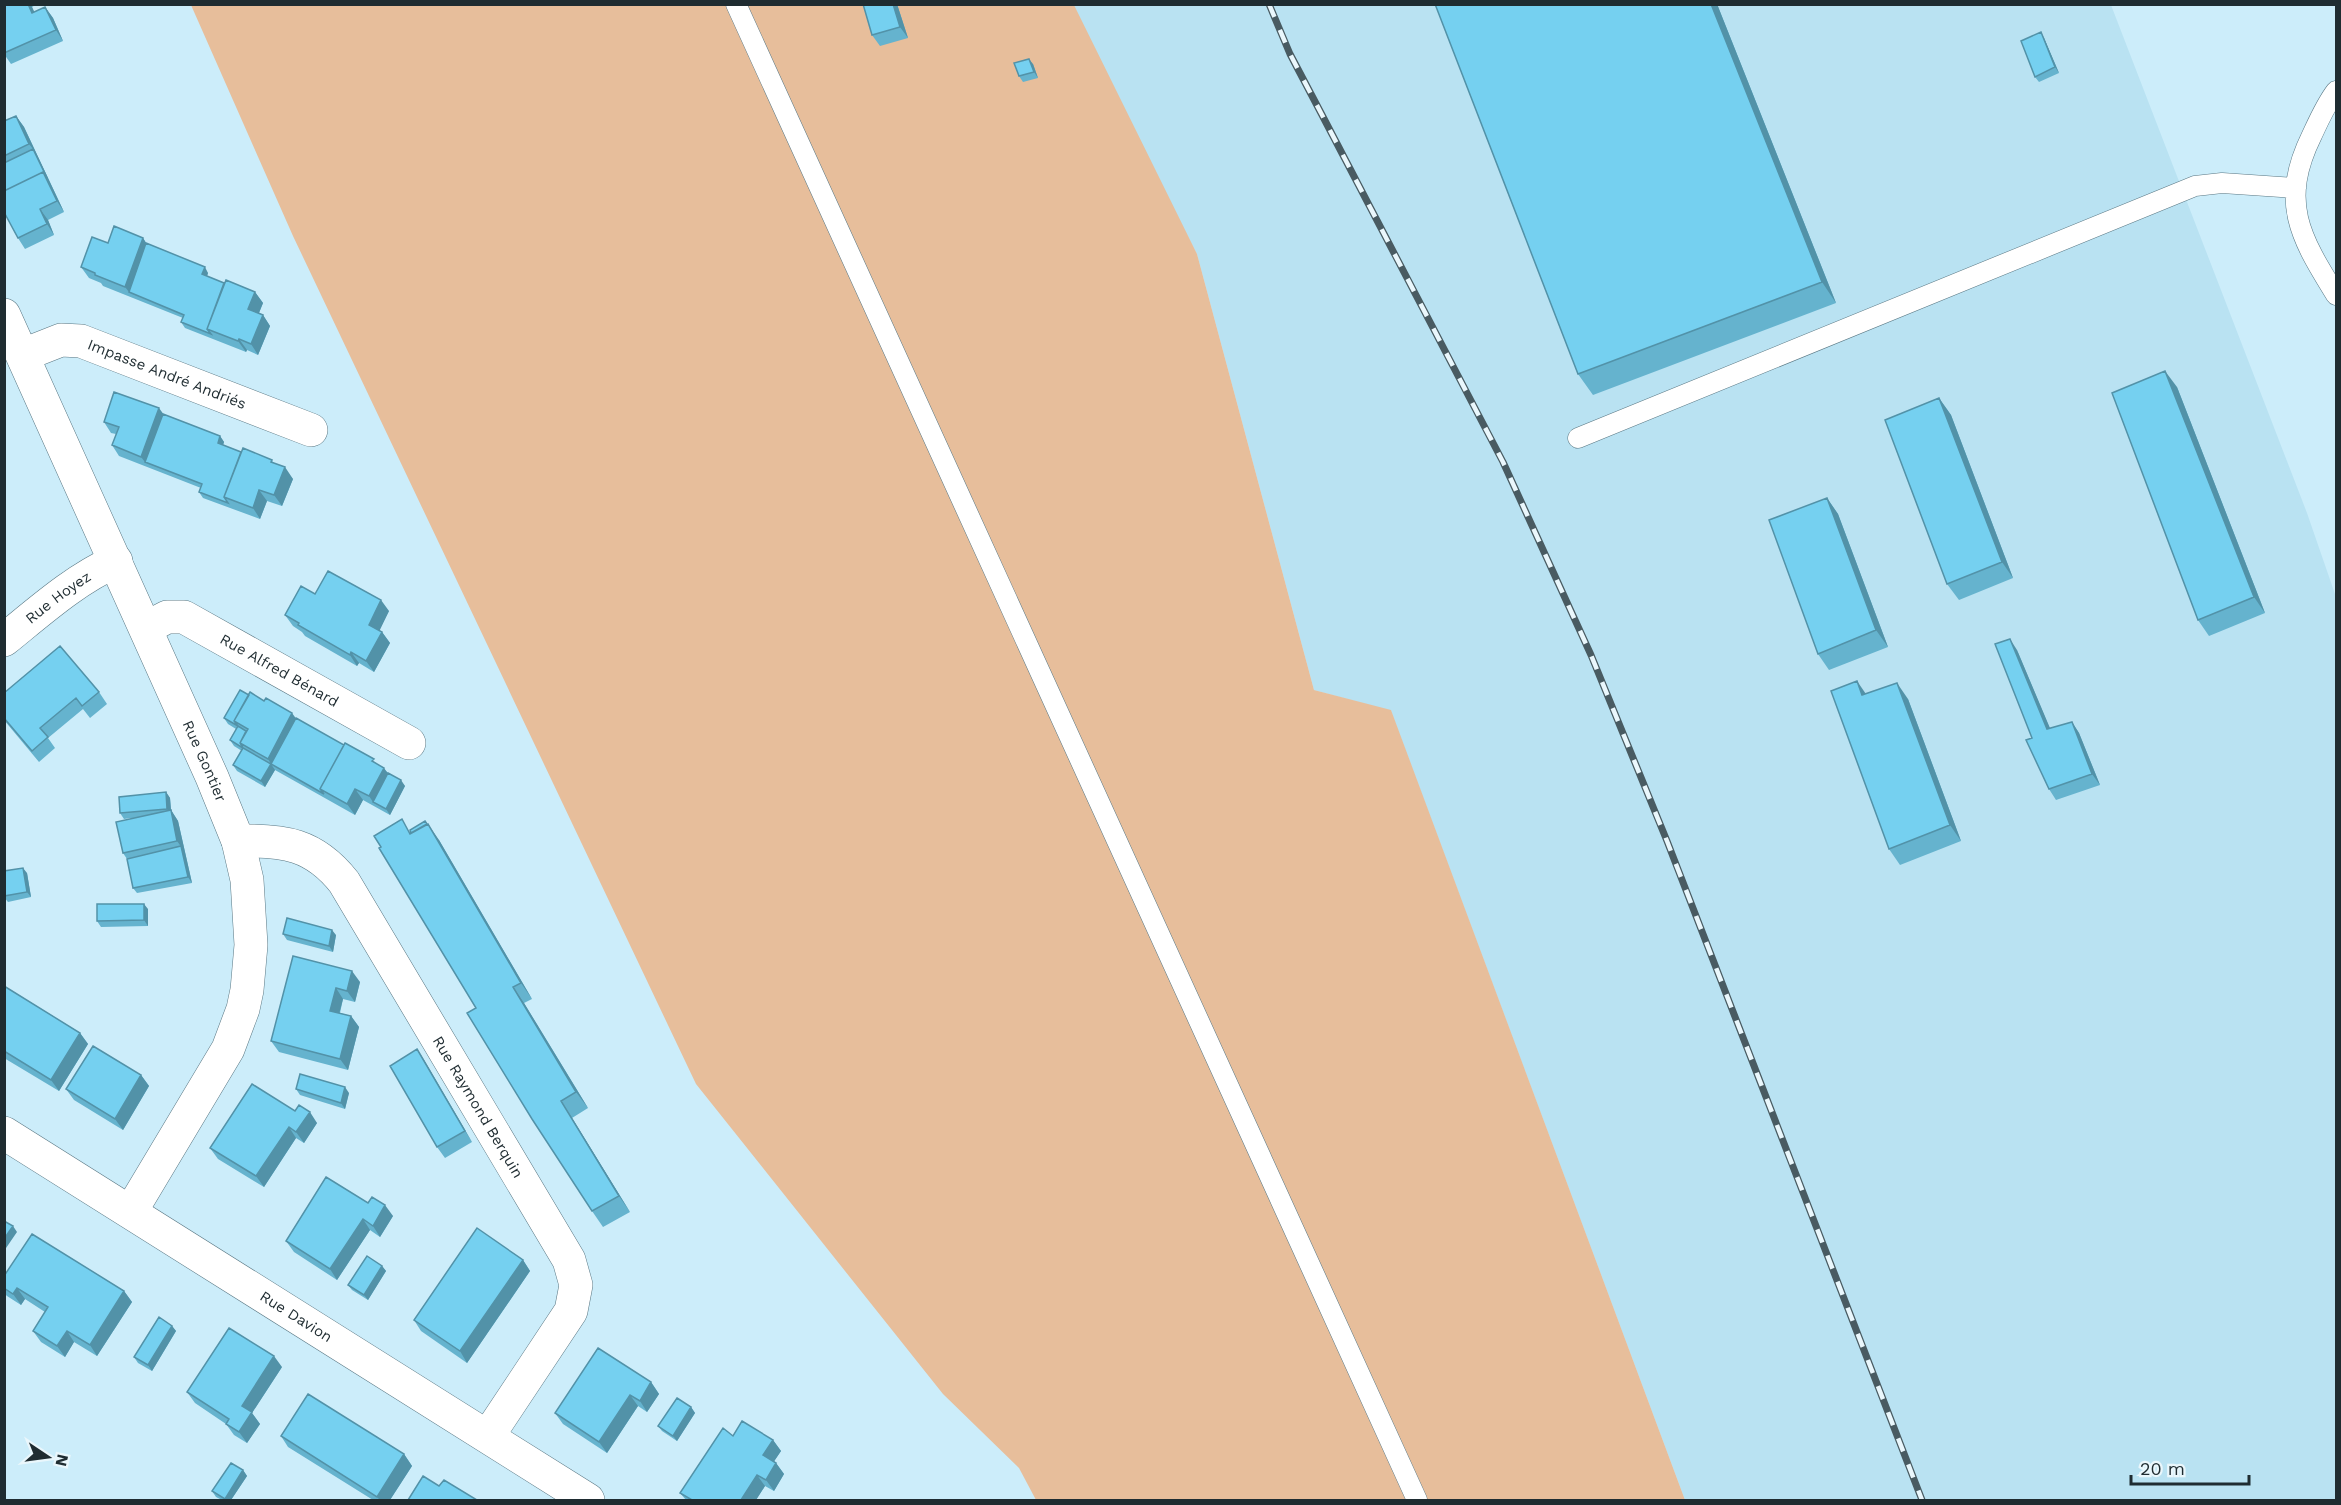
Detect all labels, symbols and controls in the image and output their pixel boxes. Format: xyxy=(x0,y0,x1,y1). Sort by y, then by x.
street label: Impasse André Andriés xyxy=(85,335,249,413)
street label: Rue Hoyez xyxy=(22,567,94,628)
street label: Rue Alfred Bénard xyxy=(217,630,342,711)
street label: Rue Gontier xyxy=(179,718,230,804)
street label: Rue Raymond Berquin xyxy=(429,1033,527,1181)
street label: Rue Davion xyxy=(257,1287,336,1346)
north arrow xyxy=(18,1427,78,1487)
scale bar xyxy=(2131,1448,2250,1486)
text: N xyxy=(52,1452,73,1468)
text: 20 m xyxy=(2140,1458,2185,1479)

